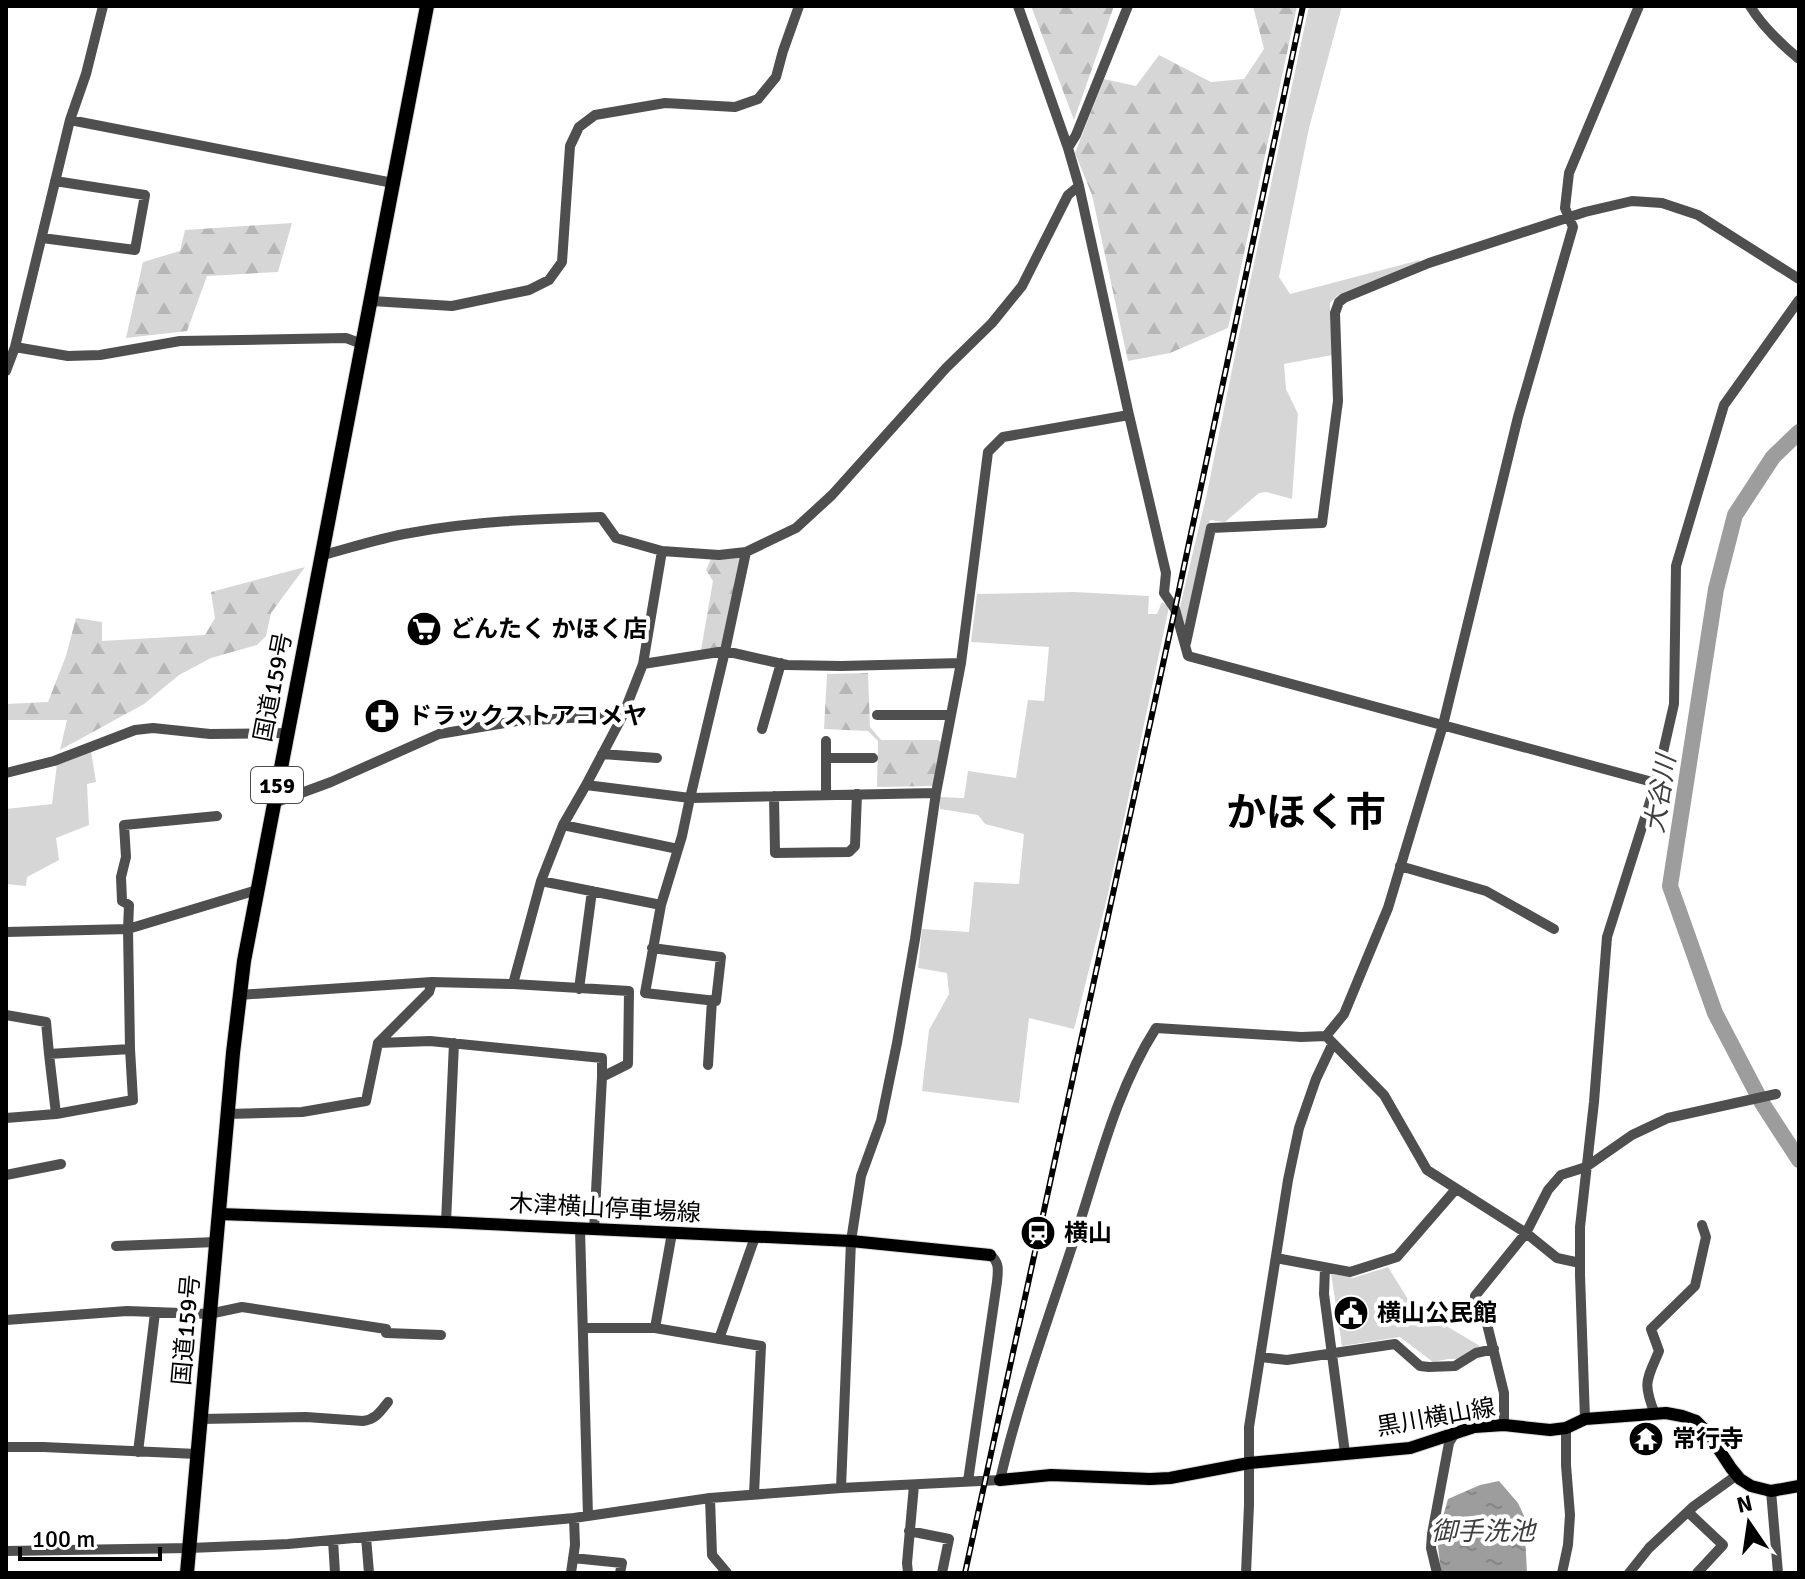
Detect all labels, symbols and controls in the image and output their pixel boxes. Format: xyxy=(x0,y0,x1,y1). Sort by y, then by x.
supermarket icon: どんたく かほく店 xyxy=(405,610,443,648)
place label: どんたく かほく店 xyxy=(450,614,647,644)
street label: 国道159号 xyxy=(248,630,298,744)
pharmacy icon: ドラックストアコメヤ xyxy=(363,697,401,735)
place label: ドラックストアコメヤ xyxy=(408,701,647,731)
water label: 大谷川 xyxy=(1639,750,1683,835)
road number: 159 xyxy=(251,767,303,803)
district label: かほく市 xyxy=(1226,788,1386,838)
street label: 木津横山停車場線 xyxy=(508,1188,702,1228)
station icon: 横山 xyxy=(1019,1214,1057,1252)
place label: 横山 xyxy=(1064,1218,1112,1248)
street label: 国道159号 xyxy=(166,1273,206,1387)
public building icon: 横山公民館 xyxy=(1332,1294,1370,1332)
place label: 横山公民館 xyxy=(1377,1298,1497,1328)
street label: 黒川横山線 xyxy=(1374,1392,1498,1442)
temple icon: 常行寺 xyxy=(1627,1420,1665,1458)
place label: 常行寺 xyxy=(1672,1424,1744,1454)
north arrow xyxy=(1709,1483,1789,1563)
text: N xyxy=(1734,1489,1755,1519)
scale bar xyxy=(20,1511,160,1561)
water label: 御手洗池 xyxy=(1431,1516,1538,1548)
text: 100 m xyxy=(32,1524,95,1554)

